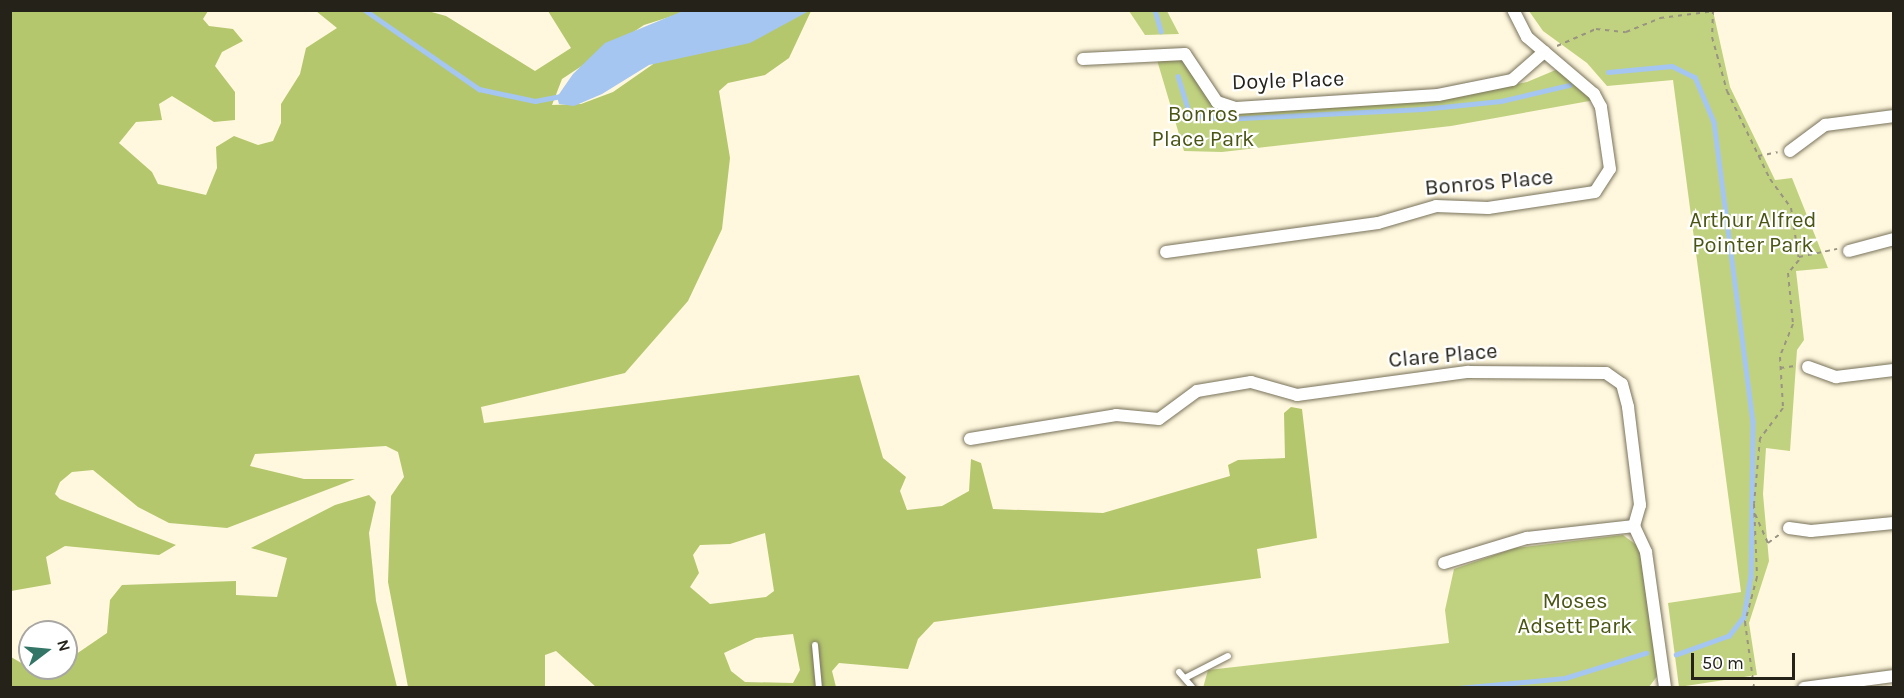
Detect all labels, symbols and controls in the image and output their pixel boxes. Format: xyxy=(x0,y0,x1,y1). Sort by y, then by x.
street label: Doyle Place xyxy=(1231,66,1345,96)
park label: Bonros Place Park xyxy=(1152,101,1254,152)
street label: Bonros Place xyxy=(1424,164,1554,202)
park label: Arthur Alfred Pointer Park xyxy=(1689,207,1817,258)
street label: Clare Place xyxy=(1387,338,1499,374)
park label: Moses Adsett Park xyxy=(1518,588,1632,640)
north arrow xyxy=(18,620,78,680)
text: N xyxy=(53,637,75,654)
scale bar xyxy=(1694,641,1798,679)
text: 50 m xyxy=(1702,652,1744,674)

